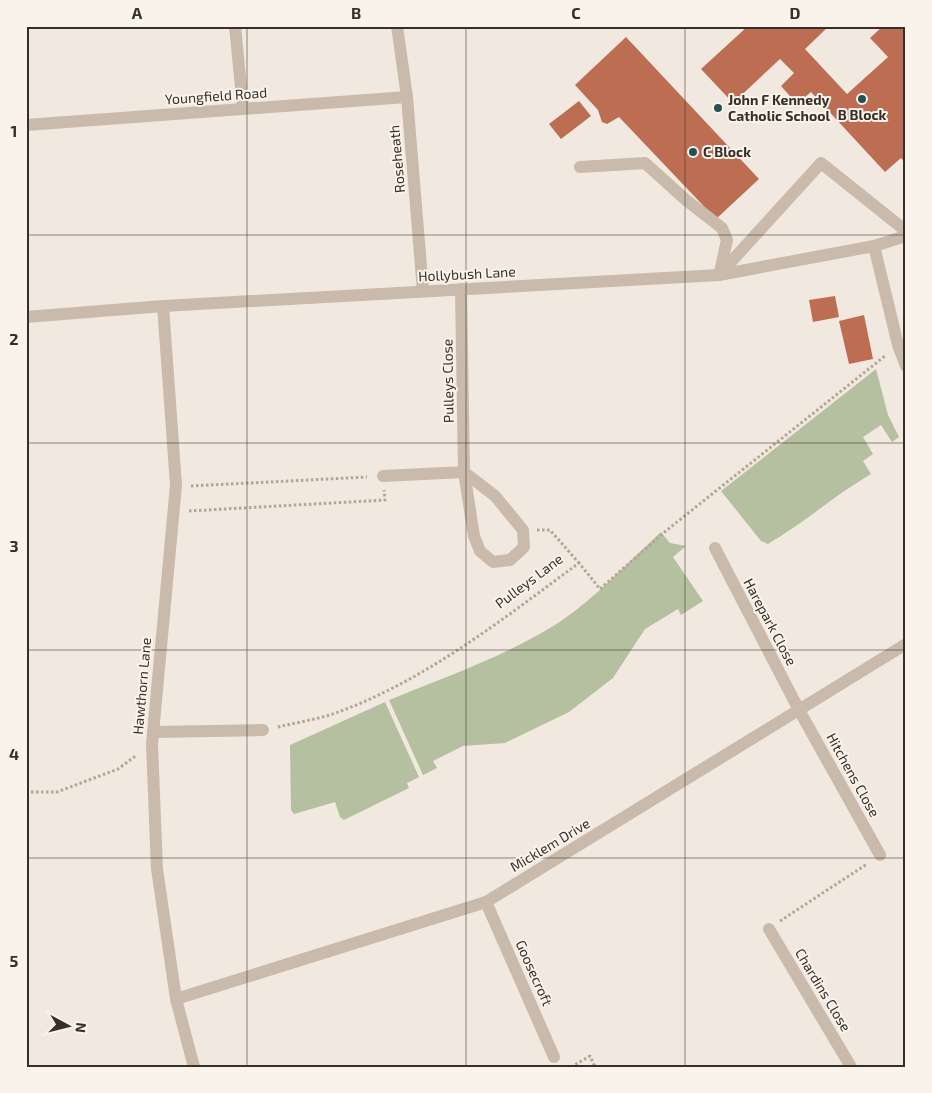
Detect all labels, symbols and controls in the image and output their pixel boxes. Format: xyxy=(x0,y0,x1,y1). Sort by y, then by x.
text: A xyxy=(132,3,143,22)
text: B xyxy=(351,3,361,22)
text: C xyxy=(571,3,581,22)
text: D xyxy=(790,3,801,22)
street label: Youngfield Road xyxy=(164,83,268,108)
place label: John F Kennedy Catholic School xyxy=(728,91,830,124)
marker: B Block xyxy=(856,93,868,105)
marker: John F Kennedy Catholic School xyxy=(712,102,724,114)
place label: B Block xyxy=(838,106,887,123)
text: 1 xyxy=(11,121,17,140)
street label: Roseheath xyxy=(385,124,408,194)
place label: C Block xyxy=(703,143,751,160)
marker: C Block xyxy=(687,146,699,158)
street label: Hollybush Lane xyxy=(418,262,516,285)
text: 2 xyxy=(9,329,19,348)
street label: Pulleys Close xyxy=(438,339,457,423)
text: 3 xyxy=(9,536,19,555)
street label: Pulleys Lane xyxy=(492,550,566,612)
street label: Harepark Close xyxy=(740,575,801,668)
street label: Hawthorn Lane xyxy=(129,637,154,735)
street label: Hitchens Close xyxy=(823,730,884,820)
text: 4 xyxy=(9,744,19,763)
street label: Micklem Drive xyxy=(507,814,593,875)
street label: Goosecroft xyxy=(512,937,556,1008)
street label: Chardins Close xyxy=(792,945,855,1034)
text: 5 xyxy=(10,951,19,970)
north arrow xyxy=(42,1000,92,1050)
text: N xyxy=(72,1022,90,1034)

